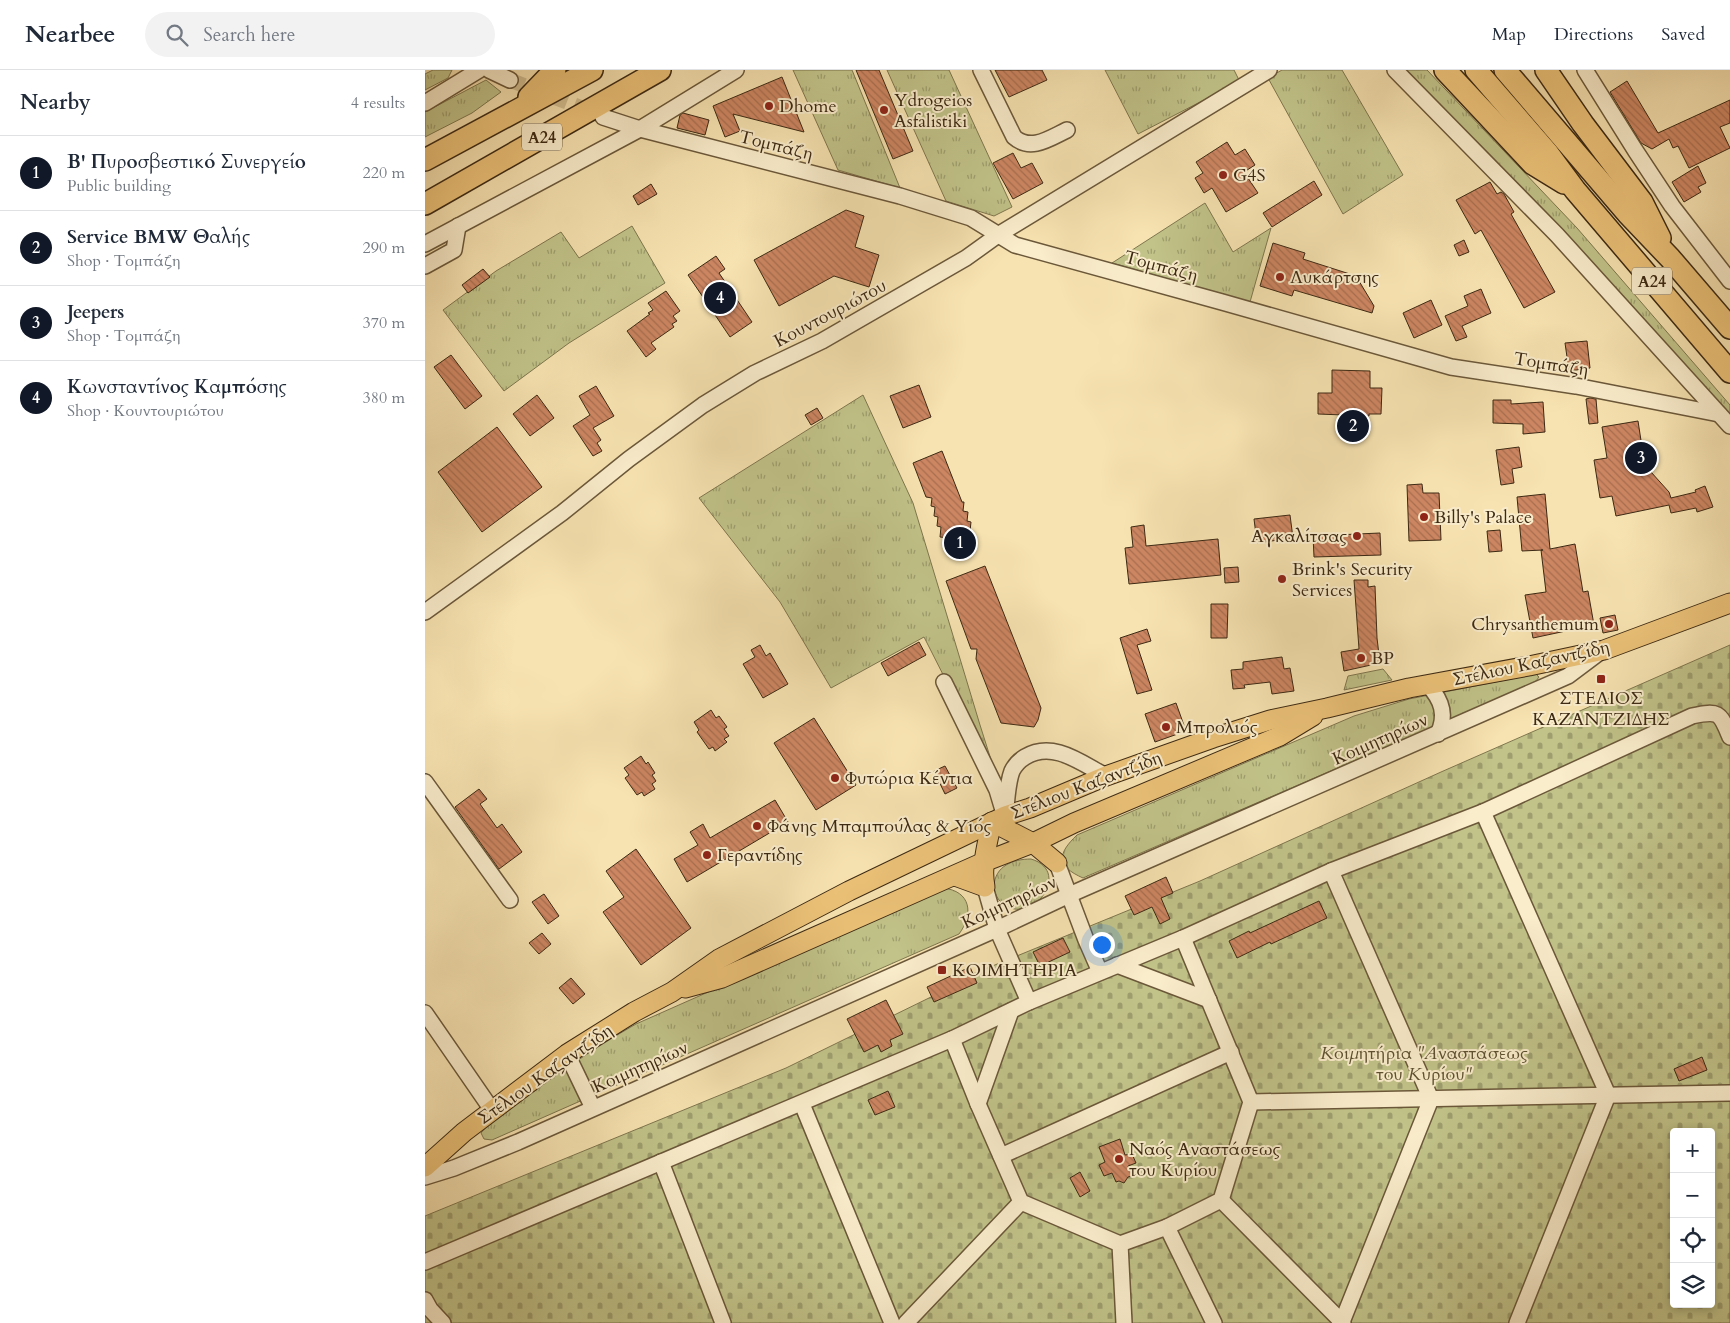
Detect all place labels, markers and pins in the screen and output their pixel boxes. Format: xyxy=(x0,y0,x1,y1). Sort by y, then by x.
place label: Ydrogeios Asfalistiki xyxy=(894,88,972,134)
place label: Dhome xyxy=(779,94,837,119)
marker: Dhome xyxy=(763,100,775,112)
marker: Ydrogeios Asfalistiki xyxy=(878,104,890,116)
place label: G4S xyxy=(1233,163,1265,188)
marker: G4S xyxy=(1217,169,1229,181)
place label: Λυκάρτσης xyxy=(1290,265,1379,290)
marker: Λυκάρτσης xyxy=(1274,271,1286,283)
pin: 4 xyxy=(704,279,736,317)
pin: 2 xyxy=(1337,407,1369,445)
pin: 3 xyxy=(1625,439,1657,477)
place label: Billy's Palace xyxy=(1434,505,1532,530)
marker: Billy's Palace xyxy=(1418,511,1430,523)
pin: 1 xyxy=(944,524,976,562)
place label: Αγκαλίτσας xyxy=(1251,524,1347,549)
marker: Αγκαλίτσας xyxy=(1351,530,1363,542)
place label: Brink's Security Services xyxy=(1292,557,1413,603)
marker: Brink's Security Services xyxy=(1276,573,1288,585)
place label: Chrysanthemum xyxy=(1471,612,1600,637)
marker: Chrysanthemum xyxy=(1603,618,1615,630)
place label: BP xyxy=(1371,646,1394,671)
marker: BP xyxy=(1355,652,1367,664)
marker: ΣΤΕΛΙΟΣ ΚΑΖΑΝΤΖΙΔΗΣ xyxy=(1595,673,1607,685)
place label: ΣΤΕΛΙΟΣ ΚΑΖΑΝΤΖΙΔΗΣ xyxy=(1532,686,1670,732)
place label: Μπρολιός xyxy=(1176,715,1258,740)
marker: Μπρολιός xyxy=(1160,721,1172,733)
place label: Φυτώρια Κέντια xyxy=(845,766,973,791)
marker: Φυτώρια Κέντια xyxy=(829,772,841,784)
place label: Φάνης Μπαμπούλας & Υιός xyxy=(767,814,991,839)
marker: Φάνης Μπαμπούλας & Υιός xyxy=(751,820,763,832)
place label: Γεραντίδης xyxy=(717,843,803,868)
marker: Γεραντίδης xyxy=(701,849,713,861)
place label: ΚΟΙΜΗΤΗΡΙΑ xyxy=(952,958,1077,983)
marker: ΚΟΙΜΗΤΗΡΙΑ xyxy=(936,964,948,976)
place label: Ναός Αναστάσεως του Κυρίου xyxy=(1129,1137,1281,1183)
marker: Ναός Αναστάσεως του Κυρίου xyxy=(1113,1153,1125,1165)

